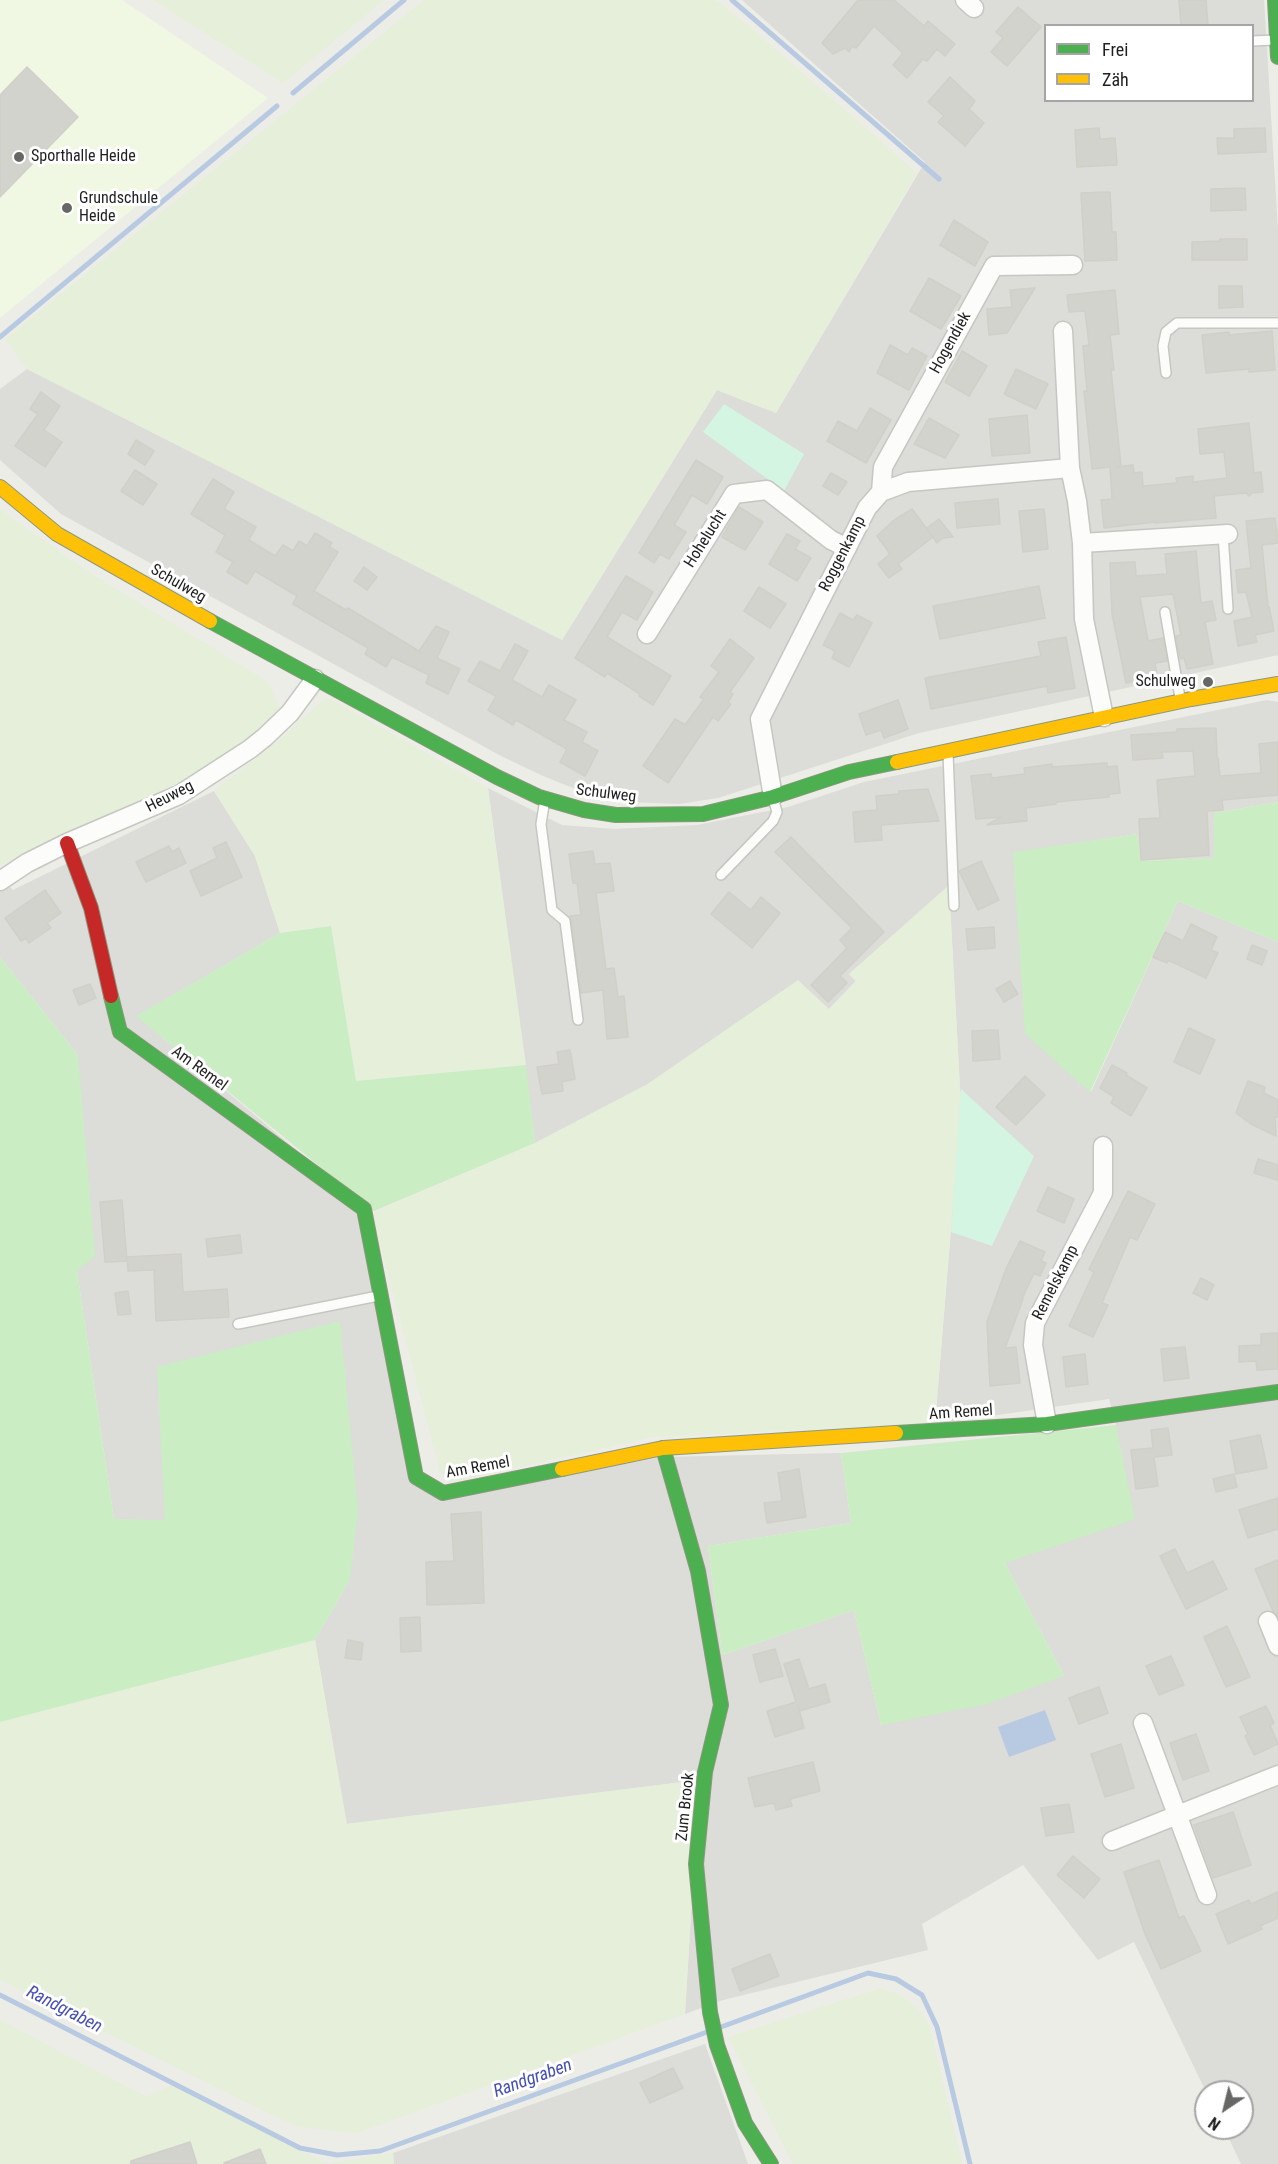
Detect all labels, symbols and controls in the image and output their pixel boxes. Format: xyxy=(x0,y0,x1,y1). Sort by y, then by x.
legend xyxy=(1044,24,1254,102)
text: Frei xyxy=(1102,39,1128,60)
text: Zäh xyxy=(1102,69,1129,90)
place label: Sporthalle Heide xyxy=(31,147,136,167)
marker: Sporthalle Heide xyxy=(12,150,26,164)
place label: Grundschule Heide xyxy=(79,189,158,227)
marker: Grundschule Heide xyxy=(60,201,74,215)
street label: Hogendiek xyxy=(926,309,976,377)
street label: Hohelucht xyxy=(681,507,731,571)
street label: Roggenkamp xyxy=(816,513,870,595)
street label: Schulweg xyxy=(147,561,209,607)
place label: Schulweg xyxy=(1135,672,1196,692)
marker: Schulweg xyxy=(1201,675,1215,689)
street label: Heuweg xyxy=(143,777,197,817)
street label: Schulweg xyxy=(575,781,637,807)
street label: Am Remel xyxy=(167,1042,231,1096)
street label: Remelskamp xyxy=(1029,1242,1083,1324)
street label: Am Remel xyxy=(928,1401,994,1425)
street label: Am Remel xyxy=(445,1453,511,1483)
street label: Zum Brook xyxy=(673,1772,699,1842)
water label: Randgraben xyxy=(23,1982,105,2038)
water label: Randgraben xyxy=(491,2055,575,2103)
north arrow xyxy=(1194,2080,1254,2140)
text: N xyxy=(1205,2113,1224,2134)

